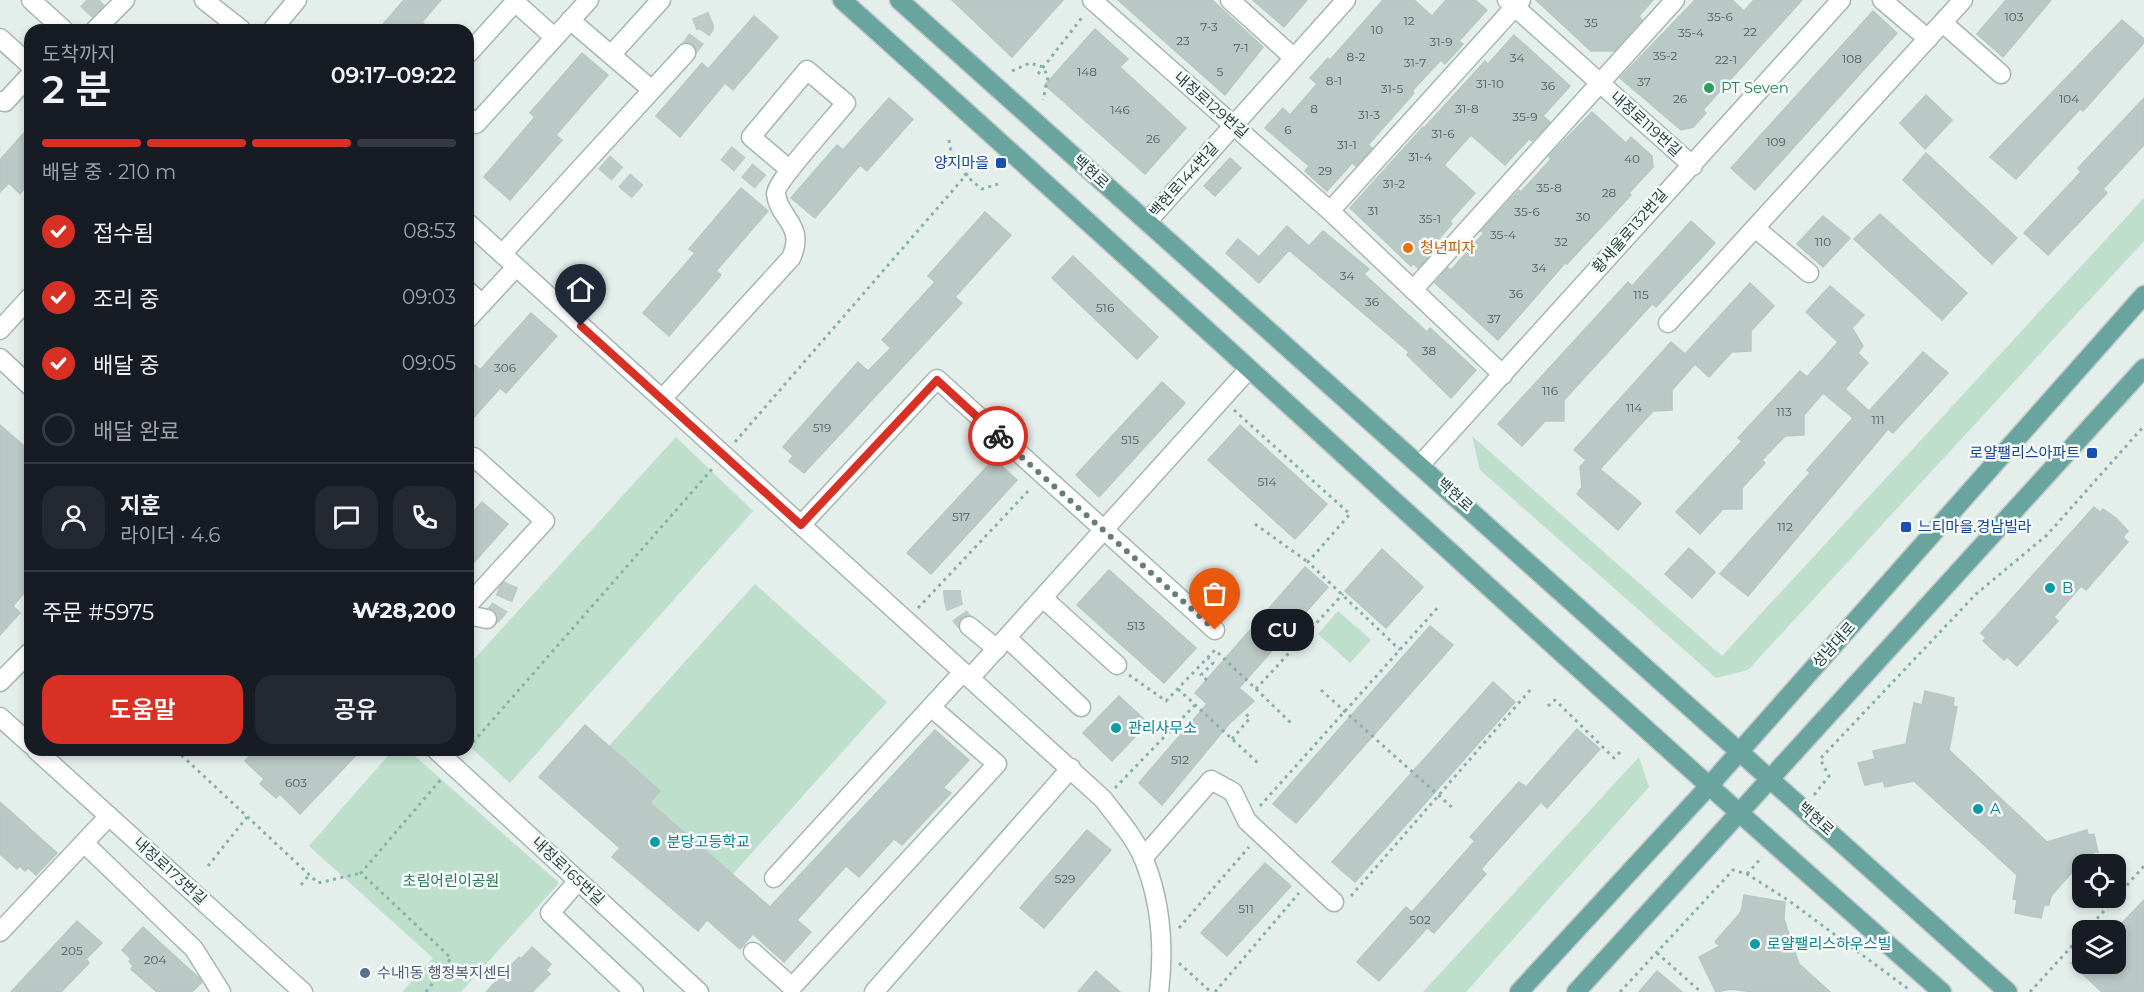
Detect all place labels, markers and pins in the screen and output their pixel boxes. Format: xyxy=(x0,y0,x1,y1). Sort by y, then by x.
place label: PT Seven xyxy=(1721,78,1789,97)
marker: PT Seven xyxy=(1702,81,1716,95)
place label: 양지마을 xyxy=(934,153,989,172)
marker: 양지마을 xyxy=(994,156,1008,170)
place label: 청년피자 xyxy=(1420,238,1475,257)
marker: 청년피자 xyxy=(1401,241,1415,255)
pin xyxy=(555,264,606,326)
place label: 로얄팰리스아파트 xyxy=(1970,443,2080,462)
marker: 로얄팰리스아파트 xyxy=(2085,446,2099,460)
place label: 느티마을.경남빌라 xyxy=(1918,517,2032,536)
marker: 느티마을.경남빌라 xyxy=(1899,520,1913,534)
pin xyxy=(1189,568,1240,630)
place label: B xyxy=(2062,578,2073,597)
marker: B xyxy=(2043,581,2057,595)
callout: CU xyxy=(1251,609,1314,651)
place label: 관리사무소 xyxy=(1128,718,1197,737)
marker: 관리사무소 xyxy=(1109,721,1123,735)
place label: A xyxy=(1990,799,2001,818)
marker: A xyxy=(1971,802,1985,816)
place label: 분당고등학교 xyxy=(667,832,750,851)
marker: 분당고등학교 xyxy=(648,835,662,849)
place label: 로얄팰리스하우스빌 xyxy=(1767,934,1891,953)
marker: 로얄팰리스하우스빌 xyxy=(1748,937,1762,951)
place label: 수내1동 행정복지센터 xyxy=(377,963,511,982)
marker: 수내1동 행정복지센터 xyxy=(358,966,372,980)

